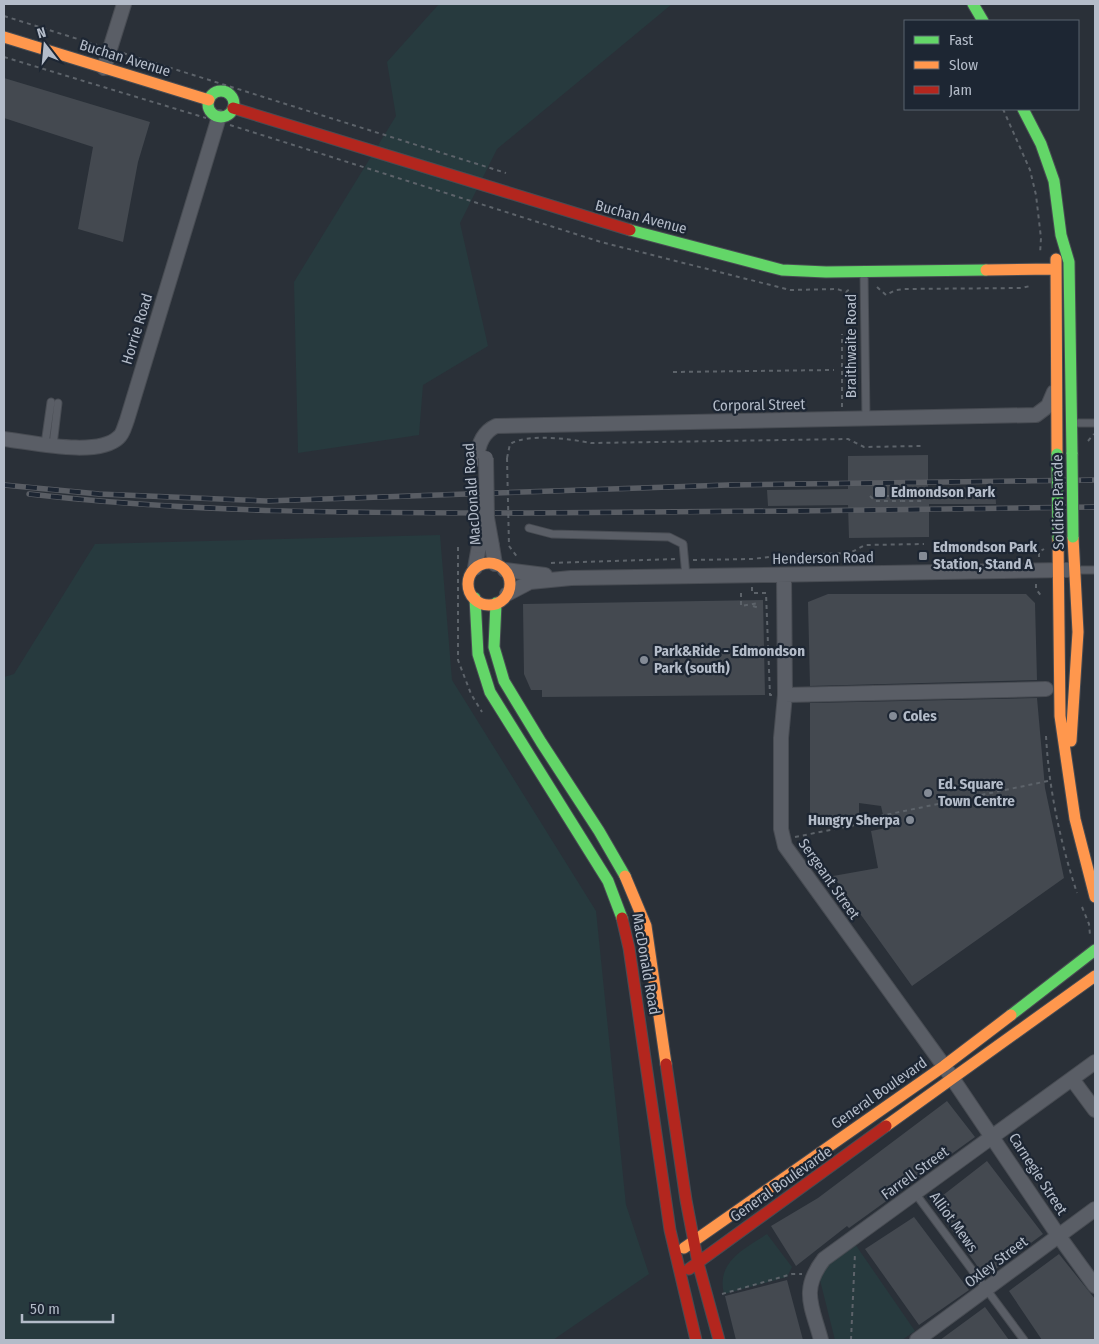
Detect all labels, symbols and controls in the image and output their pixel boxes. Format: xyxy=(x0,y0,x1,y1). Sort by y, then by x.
north arrow xyxy=(20,20,70,70)
legend xyxy=(904,20,1079,110)
text: N xyxy=(35,24,48,42)
text: Fast xyxy=(949,31,973,49)
street label: Buchan Avenue xyxy=(77,36,173,80)
text: Slow xyxy=(949,56,978,74)
text: Jam xyxy=(949,81,972,99)
street label: Buchan Avenue xyxy=(593,196,689,238)
street label: Horrie Road xyxy=(118,291,156,367)
street label: Braithwaite Road xyxy=(842,294,860,398)
street label: Corporal Street xyxy=(713,395,806,415)
street label: MacDonald Road xyxy=(459,442,485,546)
street label: Soldiers Parade xyxy=(1048,454,1068,550)
place label: Edmondson Park xyxy=(891,483,995,501)
marker: Edmondson Park xyxy=(873,485,887,499)
place label: Edmondson Park Station, Stand A xyxy=(933,538,1037,573)
street label: Henderson Road xyxy=(772,548,874,568)
marker: Edmondson Park Station, Stand A xyxy=(917,550,929,562)
place label: Park&Ride - Edmondson Park (south) xyxy=(654,642,805,677)
marker: Park&Ride - Edmondson Park (south) xyxy=(638,654,650,666)
place label: Coles xyxy=(903,707,937,725)
marker: Coles xyxy=(887,710,899,722)
place label: Ed. Square Town Centre xyxy=(938,775,1015,810)
marker: Ed. Square Town Centre xyxy=(922,787,934,799)
place label: Hungry Sherpa xyxy=(808,811,901,829)
marker: Hungry Sherpa xyxy=(904,814,916,826)
street label: Sergeant Street xyxy=(795,835,864,923)
street label: MacDonald Road xyxy=(628,912,664,1016)
street label: General Boulevard xyxy=(828,1053,930,1133)
street label: Carnegie Street xyxy=(1005,1130,1071,1218)
street label: General Boulevarde xyxy=(727,1142,835,1226)
street label: Farrell Street xyxy=(878,1143,952,1203)
street label: Alliot Mews xyxy=(926,1188,982,1256)
street label: Oxley Street xyxy=(961,1232,1031,1292)
scale bar xyxy=(22,1292,114,1324)
text: 50 m xyxy=(30,1300,60,1318)

